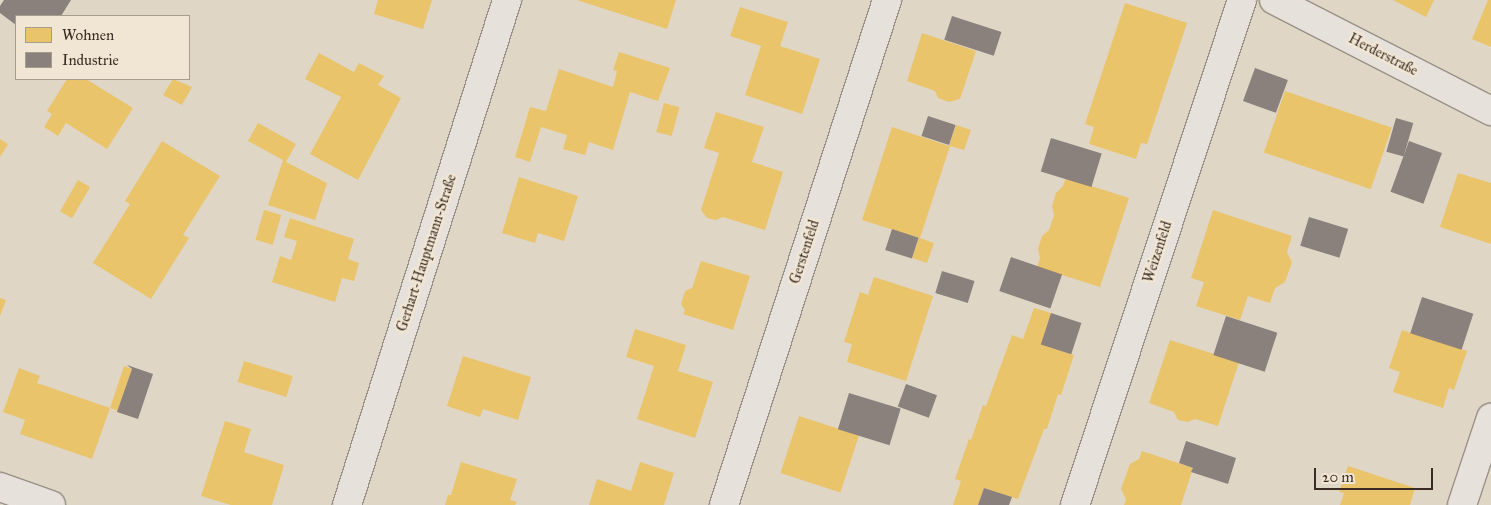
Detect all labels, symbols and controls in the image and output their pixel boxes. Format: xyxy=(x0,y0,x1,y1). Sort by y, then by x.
legend xyxy=(15,15,190,80)
text: Wohnen xyxy=(62,26,114,44)
street label: Herderstraße xyxy=(1346,30,1420,80)
text: Industrie xyxy=(62,51,119,69)
street label: Gerhart-Hauptmann-Straße xyxy=(394,172,460,334)
street label: Gerstenfeld xyxy=(787,218,823,286)
street label: Weizenfeld xyxy=(1140,219,1176,285)
scale bar xyxy=(1316,458,1435,490)
text: 20 m xyxy=(1322,468,1354,486)

